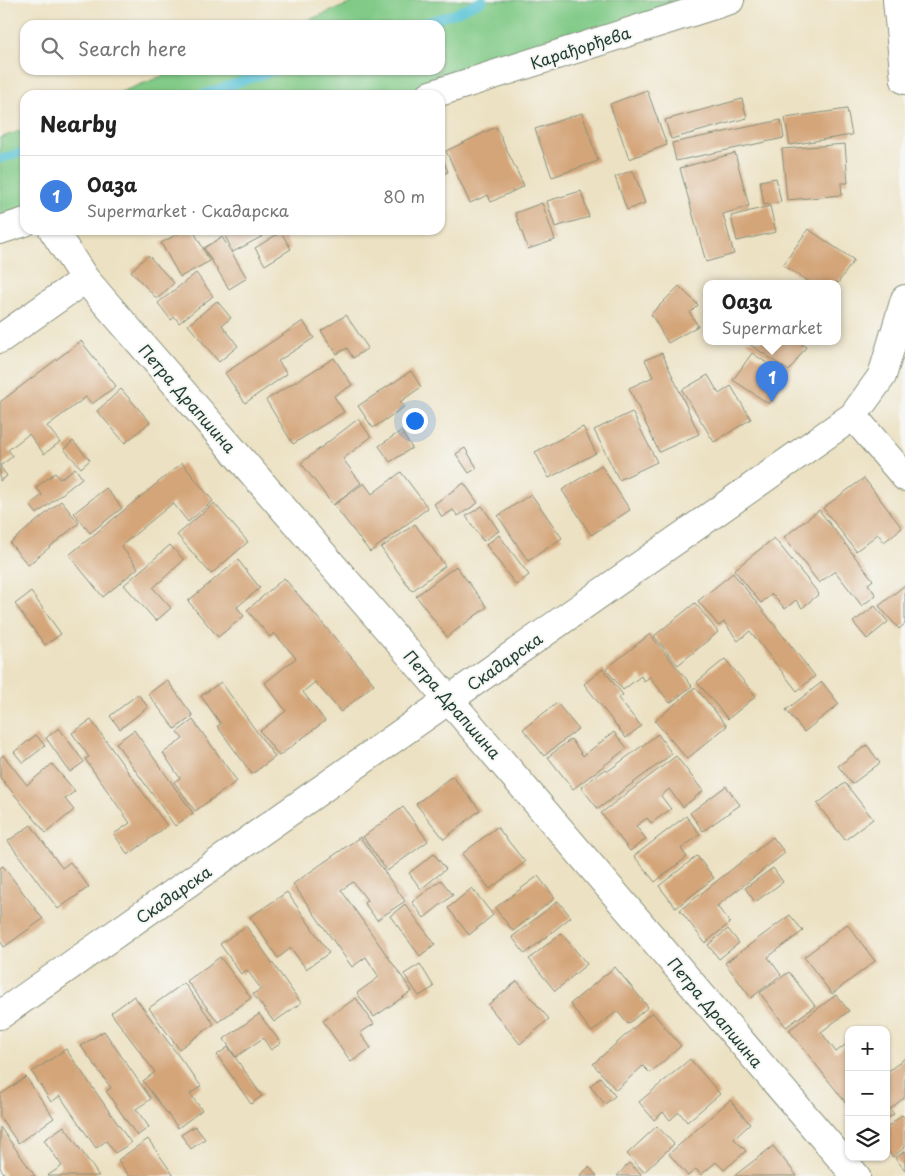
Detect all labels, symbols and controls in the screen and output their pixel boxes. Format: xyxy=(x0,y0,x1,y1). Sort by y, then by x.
street label: Карађорђева xyxy=(527,19,633,75)
search box xyxy=(20,20,445,75)
icon: search xyxy=(38,34,66,62)
text: Search here xyxy=(78,34,187,62)
text: Nearby xyxy=(40,107,117,139)
text: Оаза xyxy=(87,170,137,198)
text: 1 xyxy=(52,184,60,208)
text: 80 m xyxy=(383,184,425,208)
text: Supermarket · Скадарска xyxy=(87,198,289,222)
popup xyxy=(703,280,841,345)
text: Оаза xyxy=(722,287,772,315)
text: Supermarket xyxy=(722,315,822,339)
street label: Петра Драпшина xyxy=(134,338,242,458)
pin: 1 xyxy=(756,361,788,402)
your location xyxy=(402,408,428,434)
street label: Скадарска xyxy=(461,626,547,696)
street label: Петра Драпшина xyxy=(399,644,507,764)
street label: Скадарска xyxy=(130,859,216,929)
street label: Петра Драпшина xyxy=(663,952,769,1072)
map controls xyxy=(845,1026,890,1161)
button: + xyxy=(845,1026,890,1071)
button: − xyxy=(845,1071,890,1116)
button: layers xyxy=(845,1116,890,1161)

